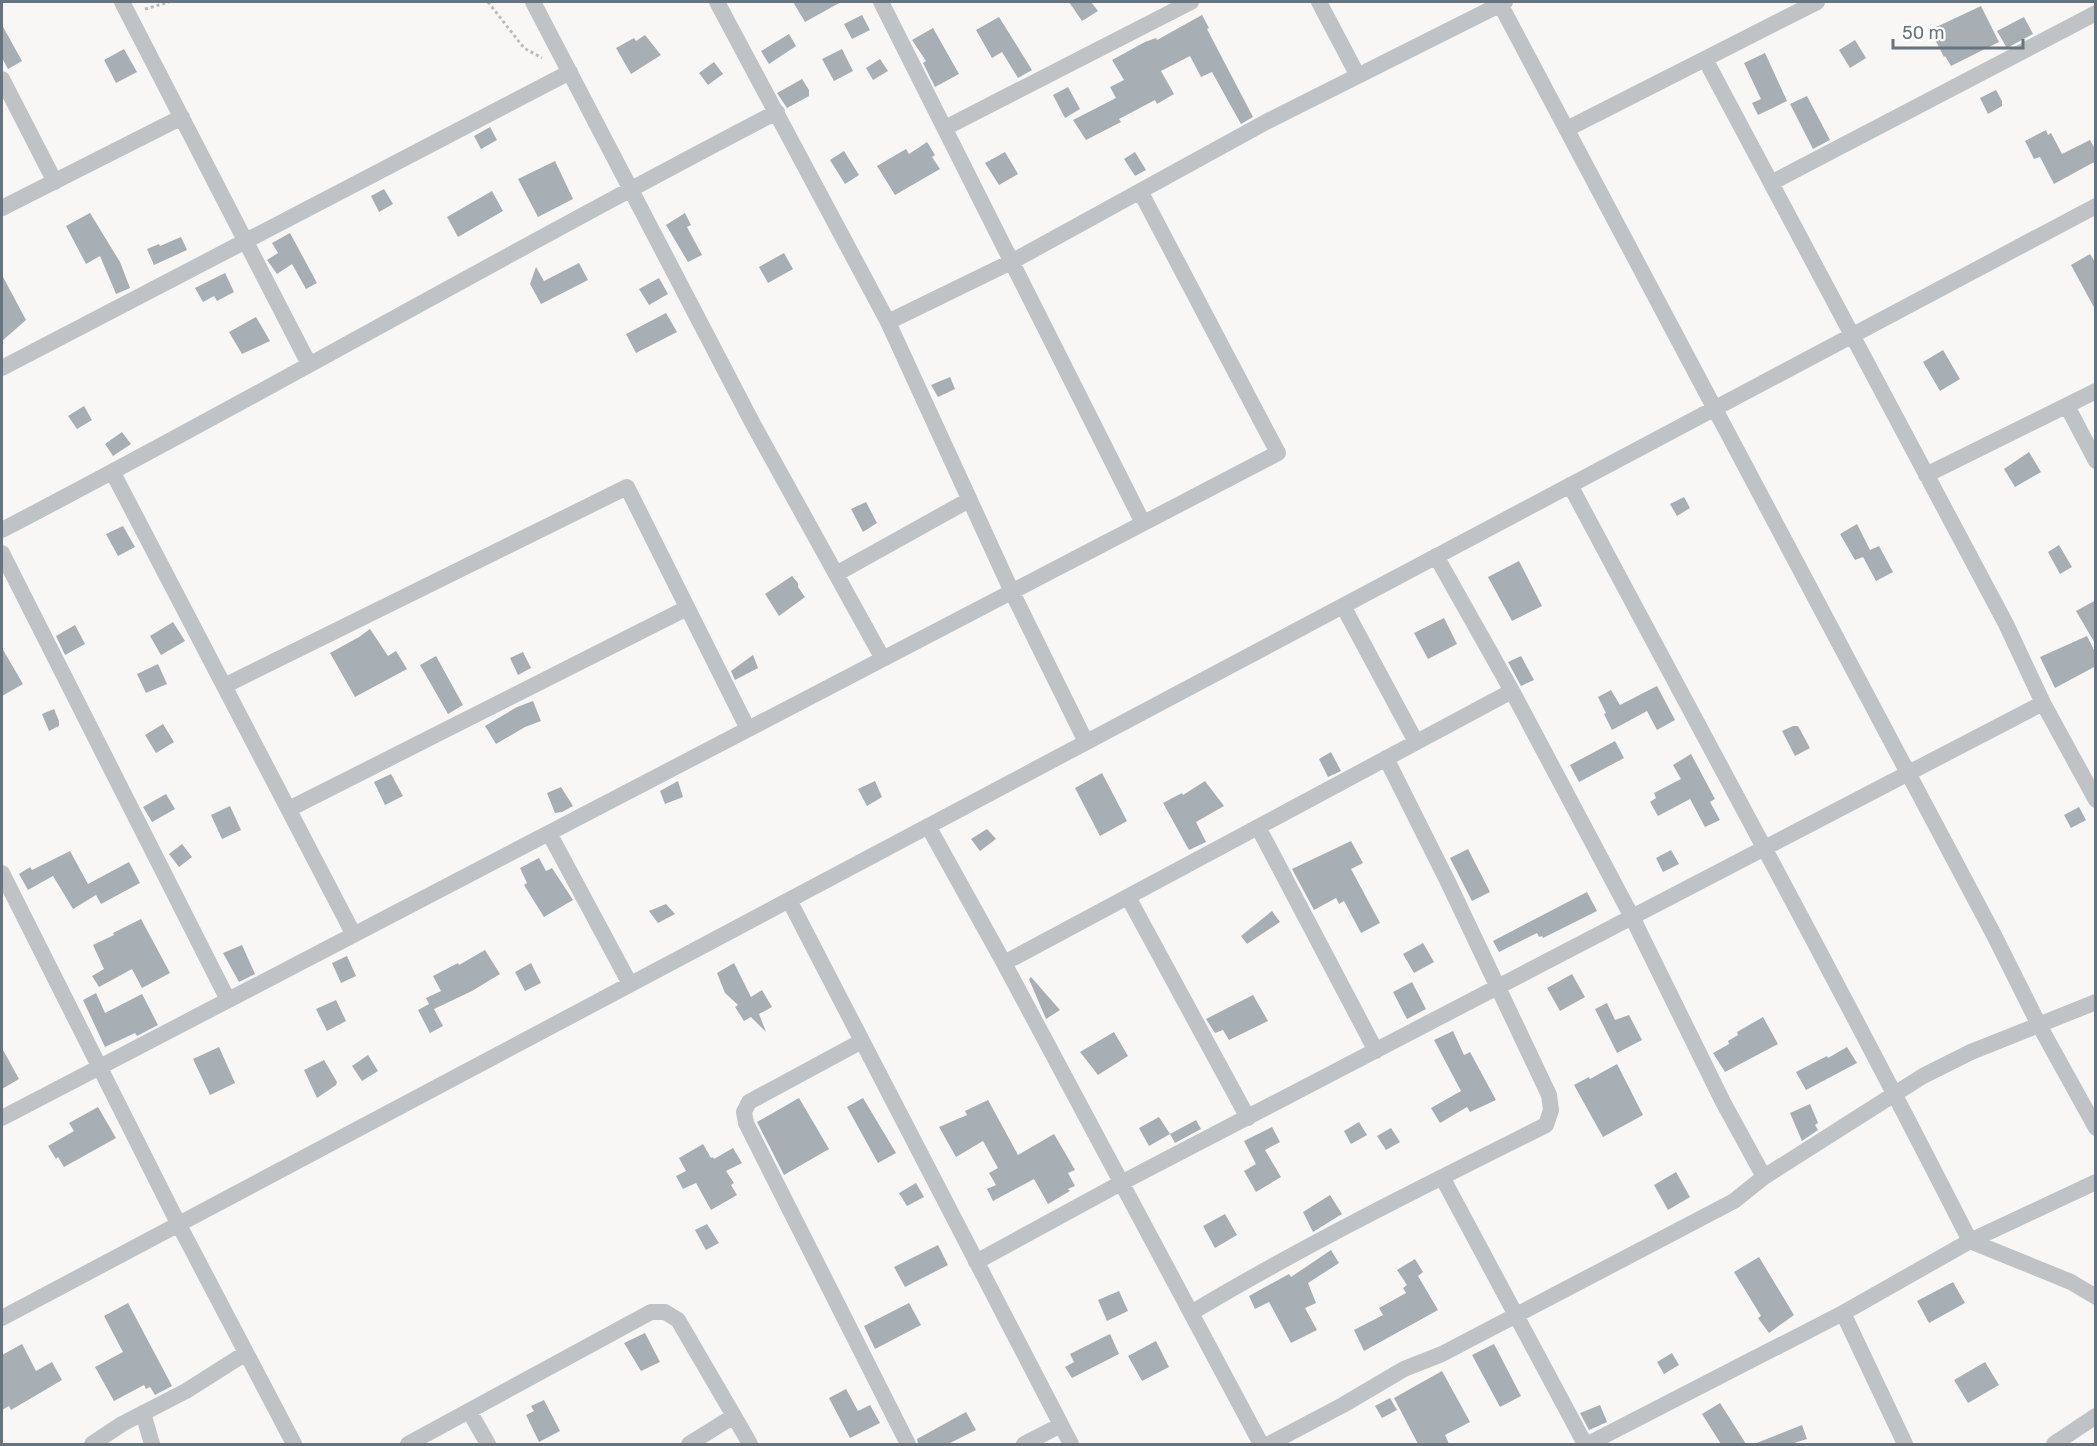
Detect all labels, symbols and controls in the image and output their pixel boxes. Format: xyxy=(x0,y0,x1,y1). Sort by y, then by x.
scale bar xyxy=(1893,12,2024,50)
text: 50 m xyxy=(1902,22,1945,44)

